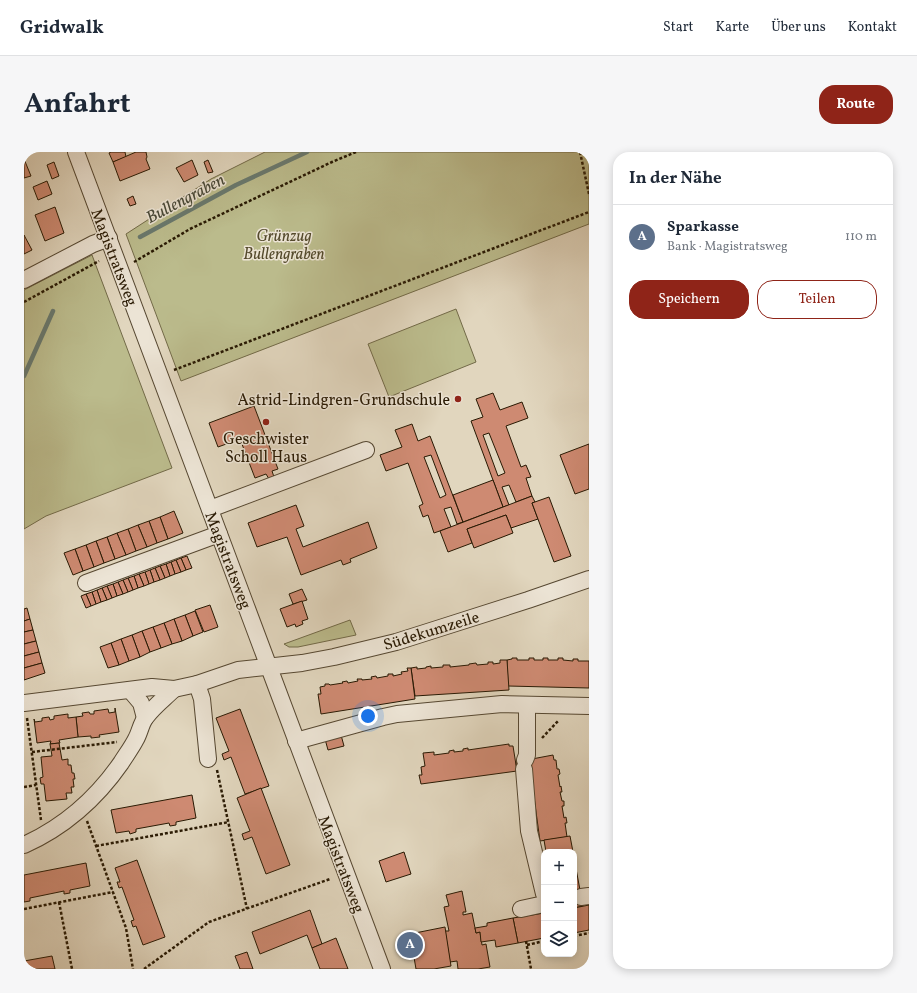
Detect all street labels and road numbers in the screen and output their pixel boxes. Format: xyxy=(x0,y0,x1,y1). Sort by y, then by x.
street label: Magistratsweg xyxy=(84,206,142,310)
street label: Magistratsweg xyxy=(198,509,256,613)
street label: Südekumzeile xyxy=(381,607,482,657)
street label: Magistratsweg xyxy=(311,813,369,917)

